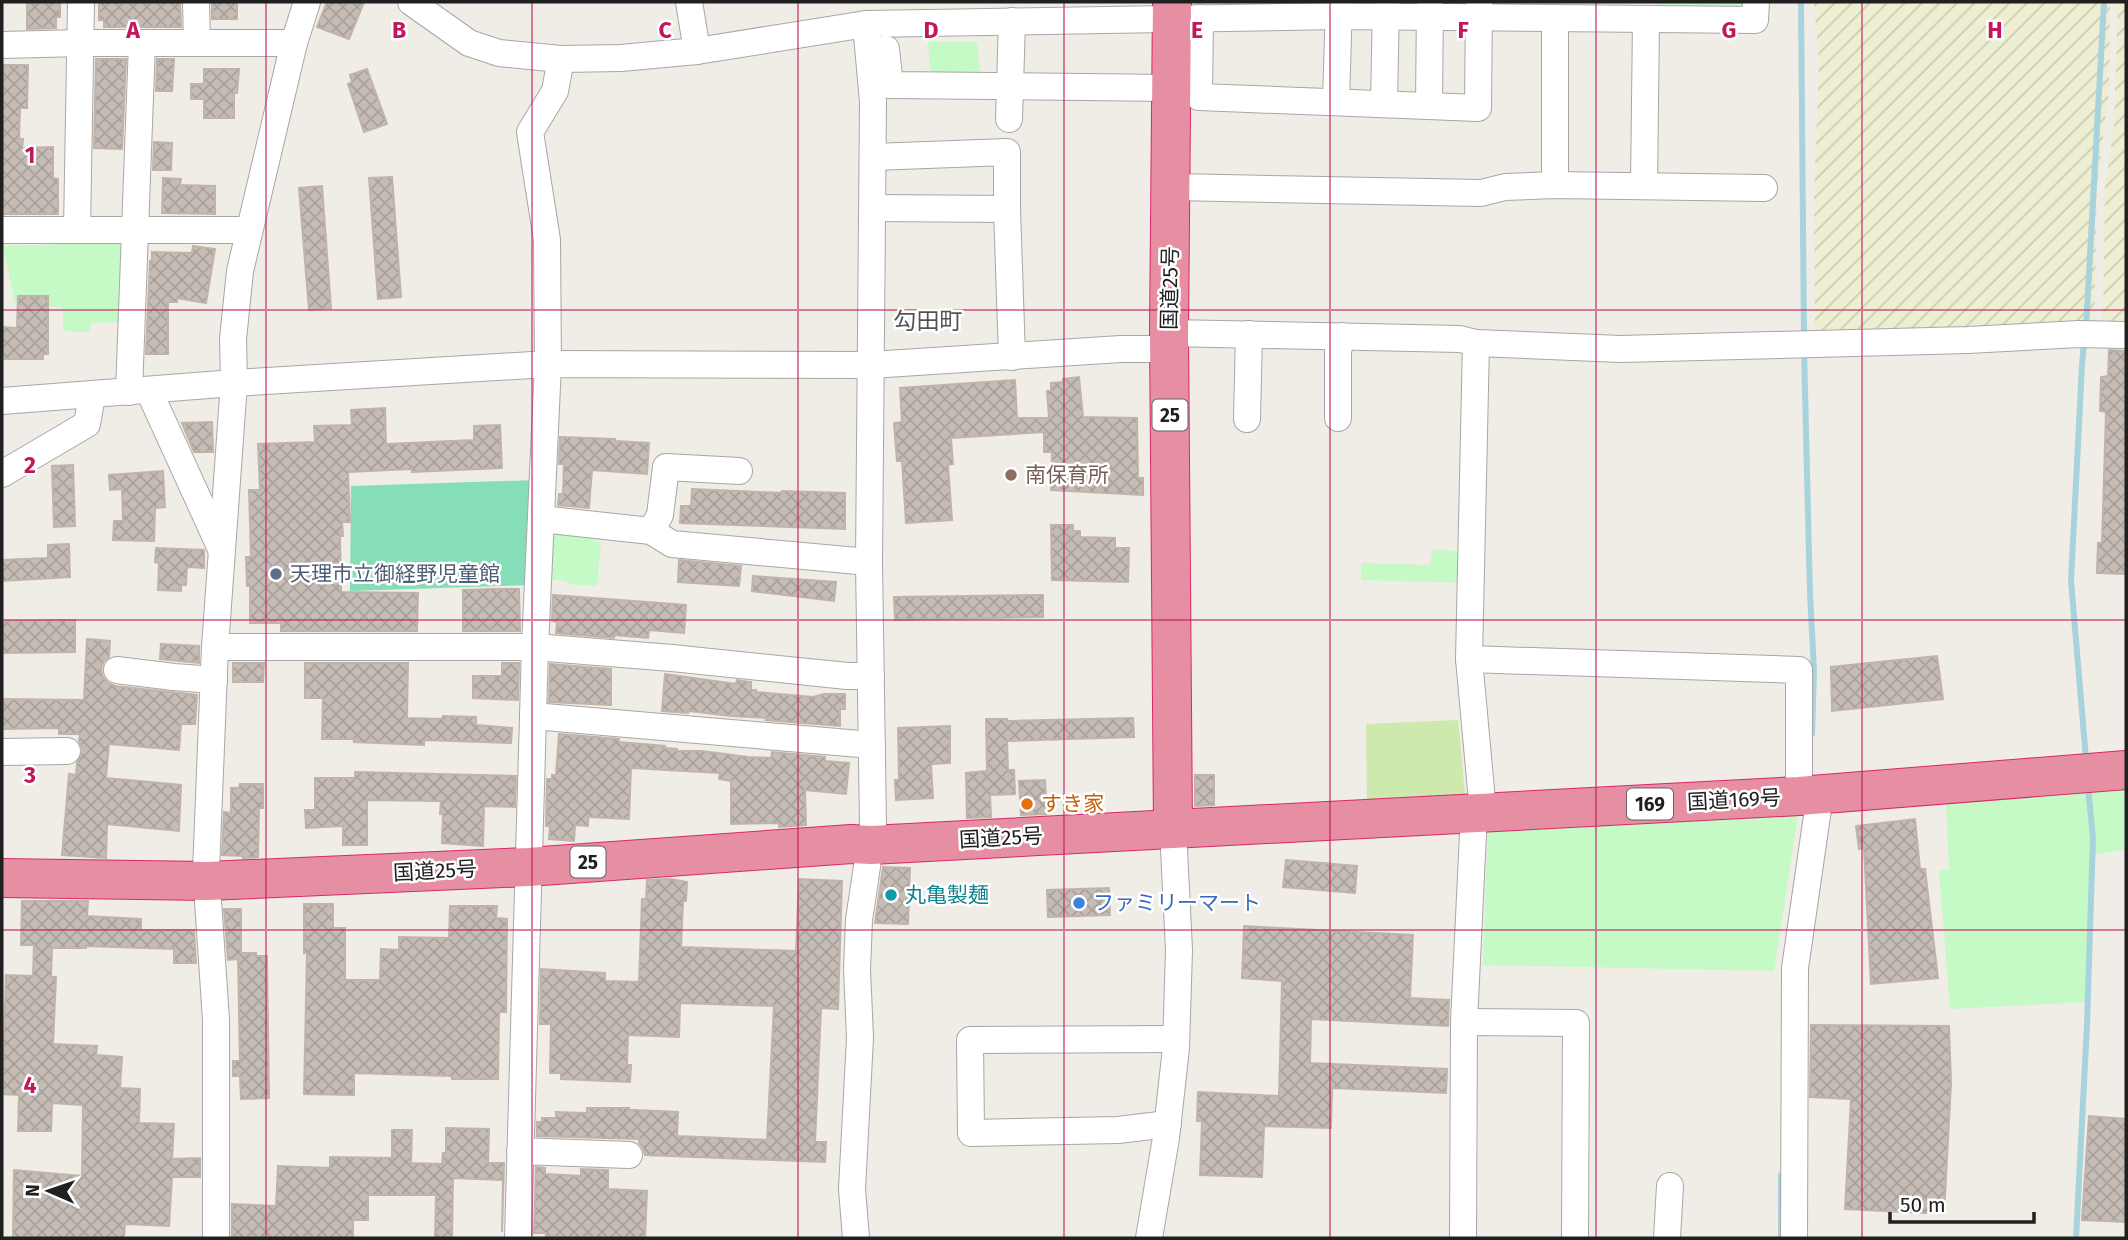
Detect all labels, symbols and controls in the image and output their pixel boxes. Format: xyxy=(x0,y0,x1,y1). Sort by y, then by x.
text: A xyxy=(125,16,140,44)
text: B xyxy=(392,16,406,44)
text: C xyxy=(658,16,672,44)
text: D xyxy=(924,16,939,44)
text: E xyxy=(1191,16,1203,44)
text: F xyxy=(1457,16,1469,44)
text: G xyxy=(1722,16,1736,44)
text: H xyxy=(1987,16,2003,44)
text: 1 xyxy=(25,141,35,169)
street label: 国道25号 xyxy=(1156,246,1184,330)
district label: 勾田町 xyxy=(894,307,963,335)
road number: 25 xyxy=(1152,400,1188,430)
text: 2 xyxy=(24,451,36,479)
place label: 南保育所 xyxy=(1025,462,1109,488)
marker: 南保育所 xyxy=(1003,467,1019,483)
place label: 天理市立御経野児童館 xyxy=(290,561,500,587)
marker: 天理市立御経野児童館 xyxy=(268,566,284,582)
text: 3 xyxy=(23,761,36,789)
street label: 国道169号 xyxy=(1686,785,1782,815)
road number: 169 xyxy=(1627,789,1673,820)
place label: すき家 xyxy=(1041,791,1104,817)
marker: すき家 xyxy=(1019,796,1035,812)
street label: 国道25号 xyxy=(958,823,1044,853)
road number: 25 xyxy=(570,846,606,877)
street label: 国道25号 xyxy=(392,856,478,886)
place label: 丸亀製麺 xyxy=(905,882,989,908)
marker: 丸亀製麺 xyxy=(883,887,899,903)
place label: ファミリーマート xyxy=(1093,890,1261,916)
marker: ファミリーマート xyxy=(1071,895,1087,911)
text: 4 xyxy=(24,1071,37,1099)
north arrow xyxy=(14,1156,84,1226)
scale bar xyxy=(1890,1180,2034,1224)
text: N xyxy=(21,1184,44,1197)
text: 50 m xyxy=(1900,1192,1946,1218)

